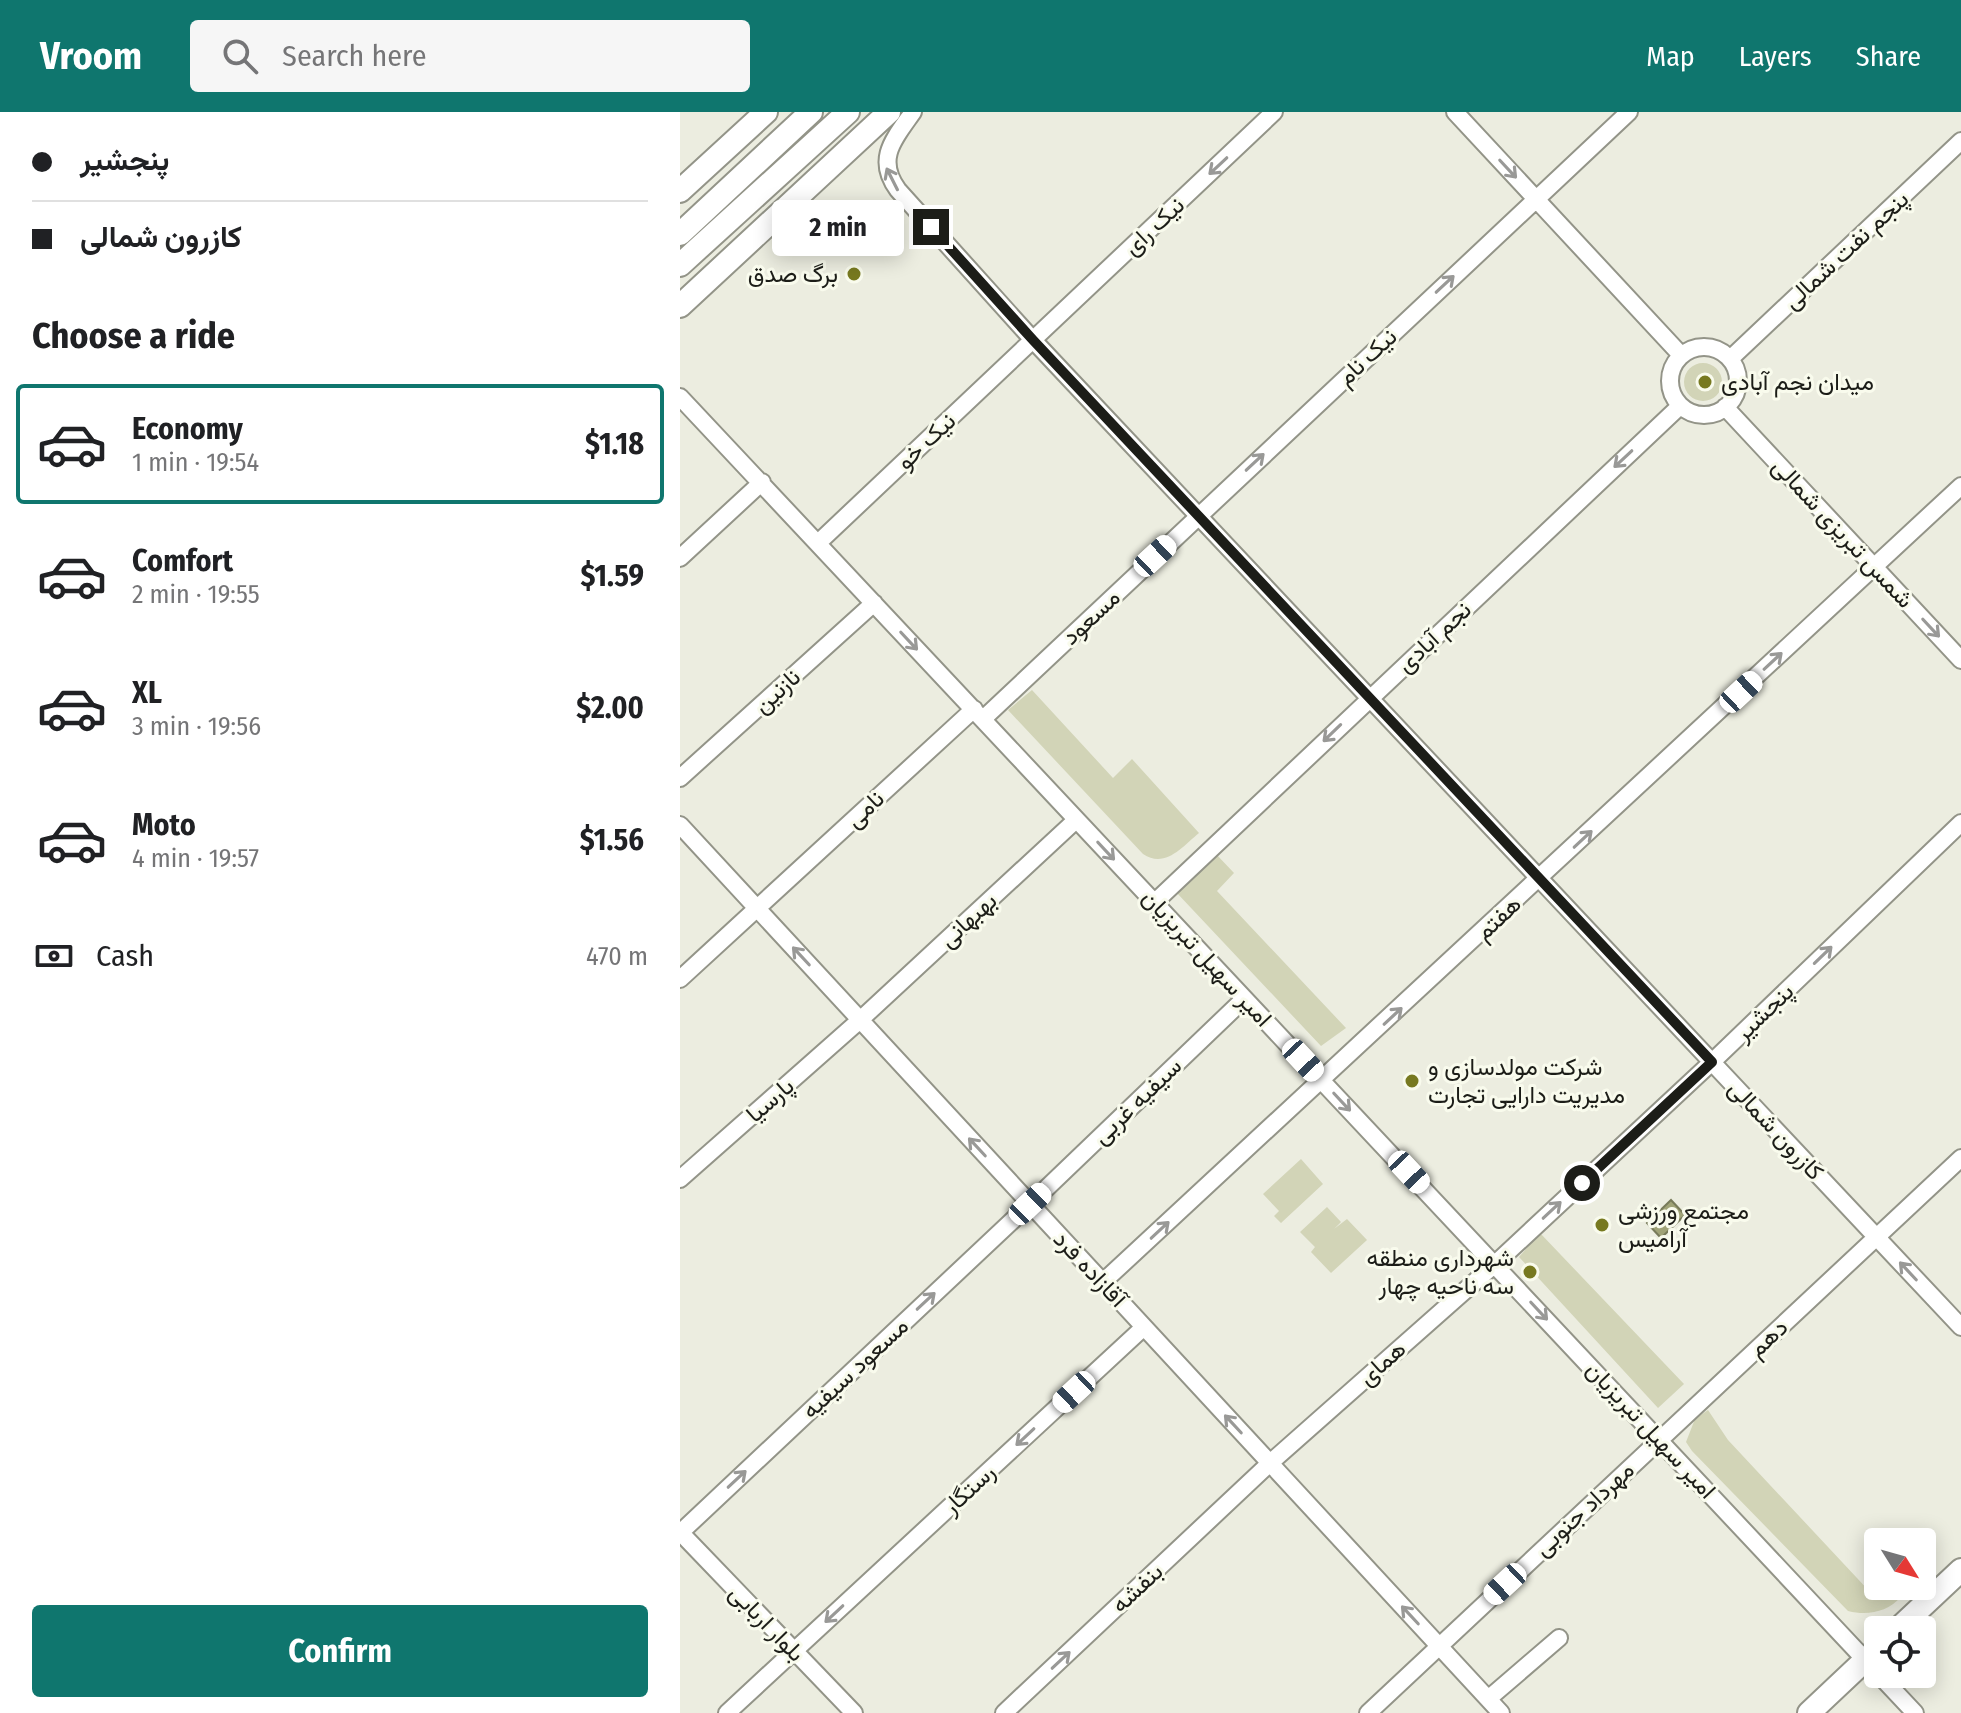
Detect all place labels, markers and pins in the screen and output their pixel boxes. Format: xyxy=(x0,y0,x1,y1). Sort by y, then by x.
place label: برگ صدق xyxy=(748,260,838,289)
marker: برگ صدق xyxy=(845,265,863,283)
place label: میدان نجم آبادی xyxy=(1721,368,1874,398)
marker: میدان نجم آبادی xyxy=(1696,373,1714,391)
place label: شرکت مولدسازی و مدیریت دارایی تجارت xyxy=(1428,1053,1625,1110)
marker: شرکت مولدسازی و مدیریت دارایی تجارت xyxy=(1403,1072,1421,1090)
place label: مجتمع ورزشی آرامیس xyxy=(1618,1197,1749,1254)
marker: مجتمع ورزشی آرامیس xyxy=(1593,1216,1611,1234)
place label: شهرداری منطقه سه ناحیه چهار xyxy=(1366,1244,1514,1302)
marker: شهرداری منطقه سه ناحیه چهار xyxy=(1521,1263,1539,1281)

